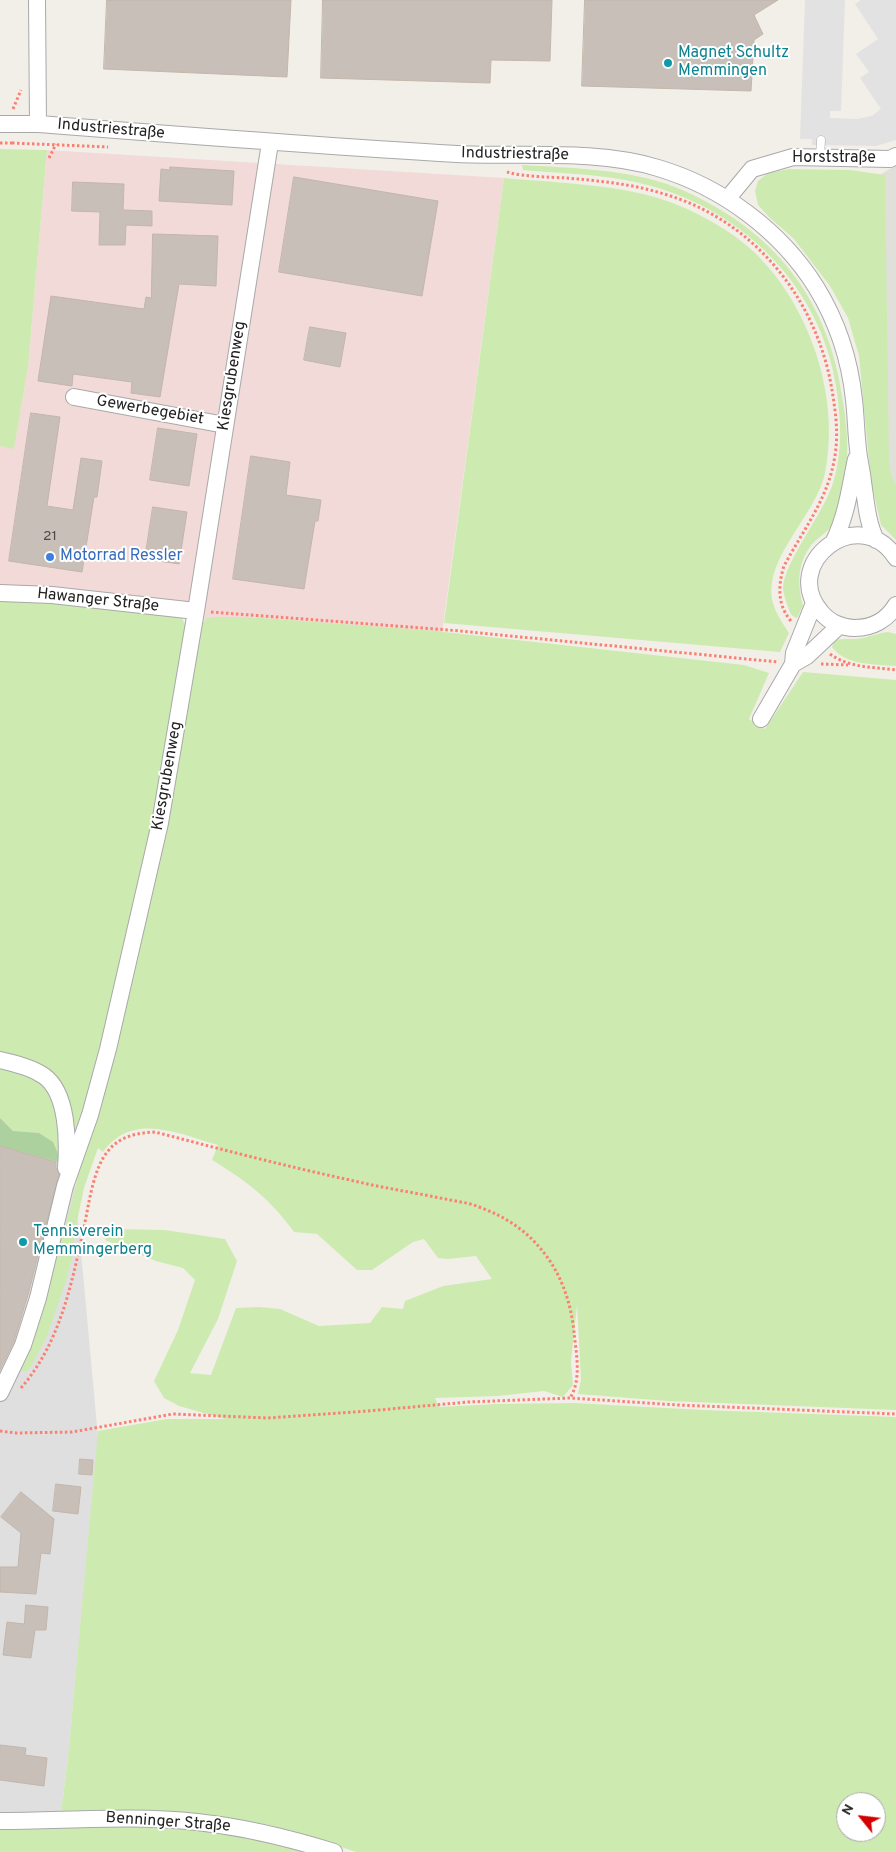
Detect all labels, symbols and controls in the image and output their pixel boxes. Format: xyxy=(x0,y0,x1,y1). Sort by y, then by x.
place label: Magnet Schultz Memmingen xyxy=(678,44,789,82)
marker: Magnet Schultz Memmingen xyxy=(662,57,674,69)
street label: Industriestraße xyxy=(57,116,165,144)
street label: Industriestraße xyxy=(461,144,569,166)
street label: Horststraße xyxy=(792,149,876,169)
street label: Kiesgrubenweg xyxy=(215,320,251,432)
street label: Gewerbegebiet xyxy=(95,392,205,430)
house number: 21 xyxy=(43,529,57,545)
place label: Motorrad Ressler xyxy=(60,547,183,567)
marker: Motorrad Ressler xyxy=(44,551,56,563)
street label: Hawanger Straße xyxy=(36,585,160,617)
street label: Kiesgrubenweg xyxy=(149,720,187,832)
place label: Tennisverein Memmingerberg xyxy=(33,1223,152,1261)
marker: Tennisverein Memmingerberg xyxy=(17,1236,29,1248)
north arrow xyxy=(836,1792,886,1842)
text: N xyxy=(838,1801,858,1818)
street label: Benninger Straße xyxy=(105,1809,231,1837)

